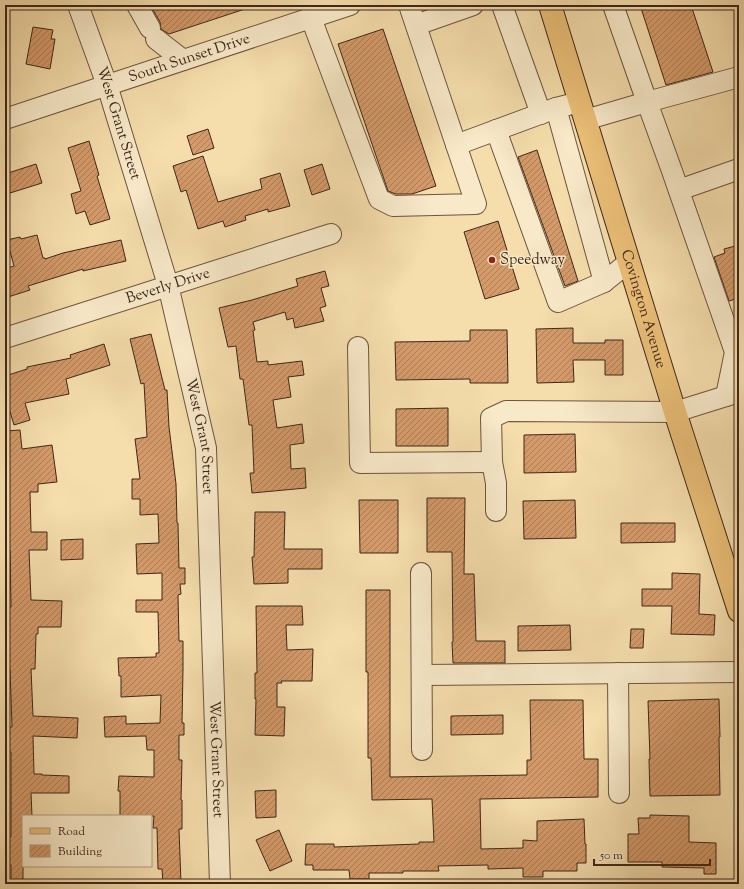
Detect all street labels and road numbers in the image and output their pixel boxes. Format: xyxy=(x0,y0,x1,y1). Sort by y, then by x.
street label: South Sunset Drive xyxy=(126,28,253,88)
street label: West Grant Street xyxy=(91,64,146,182)
street label: Covington Avenue xyxy=(615,247,671,371)
street label: Beverly Drive xyxy=(123,263,213,309)
street label: West Grant Street xyxy=(180,376,218,494)
street label: West Grant Street xyxy=(204,700,228,818)

